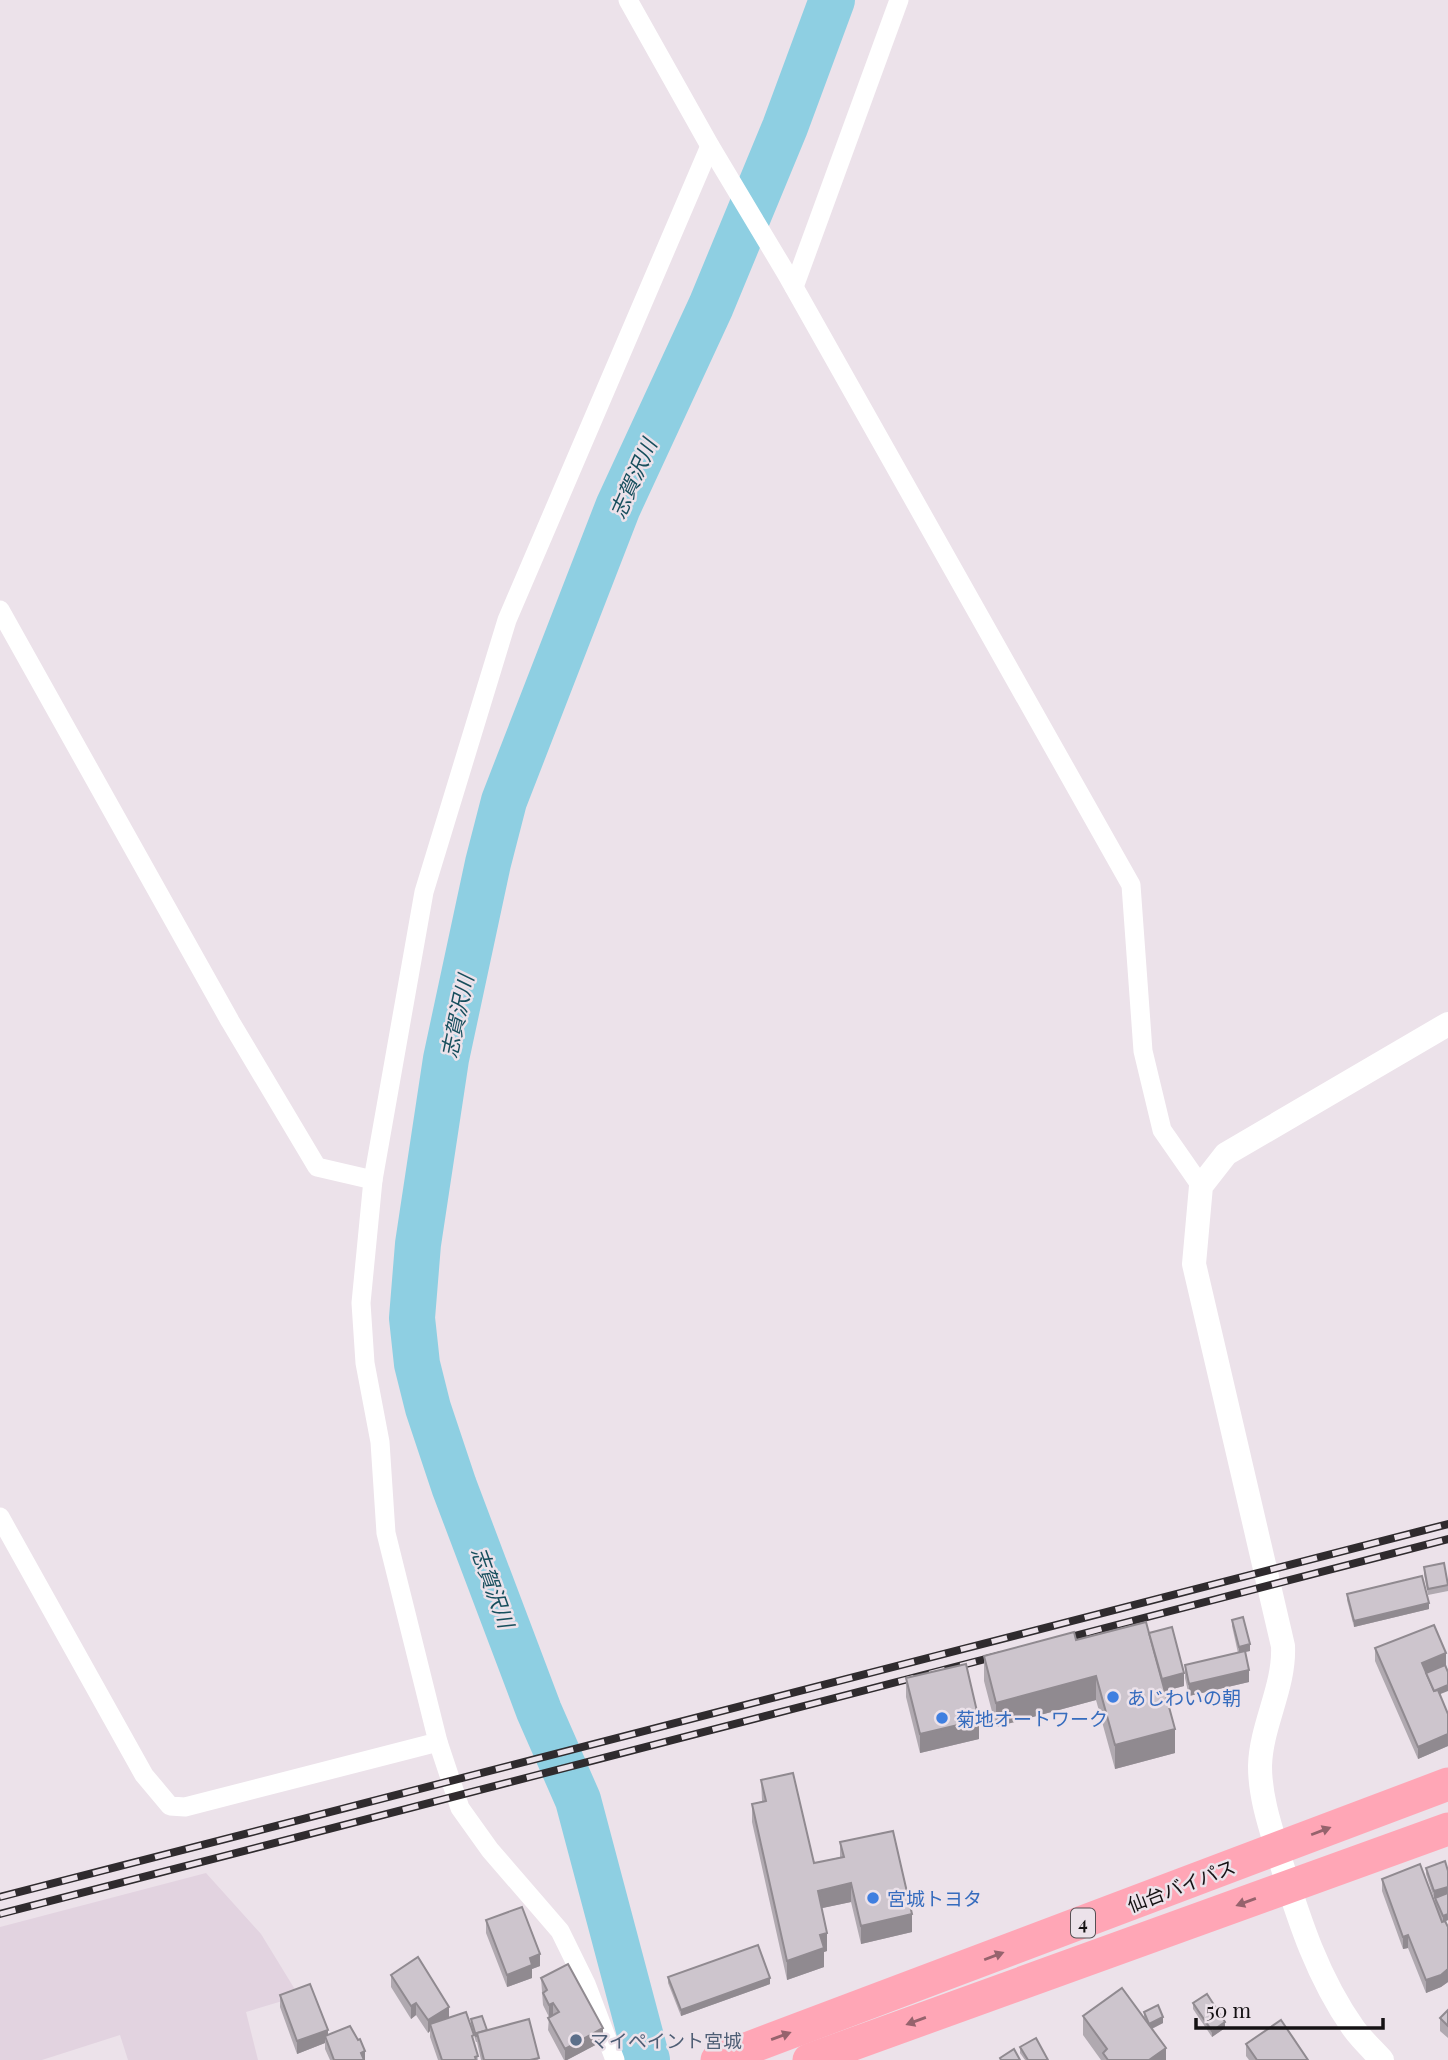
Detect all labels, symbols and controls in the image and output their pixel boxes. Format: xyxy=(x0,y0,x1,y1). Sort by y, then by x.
water label: 志賀沢川 xyxy=(602,432,663,522)
water label: 志賀沢川 xyxy=(434,970,479,1060)
water label: 志賀沢川 xyxy=(466,1543,522,1633)
place label: あじわいの朝 xyxy=(1127,1684,1241,1710)
marker: あじわいの朝 xyxy=(1105,1689,1121,1705)
place label: 菊地オートワーク xyxy=(956,1705,1108,1731)
marker: 菊地オートワーク xyxy=(934,1710,950,1726)
one-way arrow xyxy=(1311,1826,1332,1837)
street label: 仙台バイパス xyxy=(1123,1853,1239,1917)
place label: 宮城トヨタ xyxy=(887,1885,982,1911)
marker: 宮城トヨタ xyxy=(865,1890,881,1906)
one-way arrow xyxy=(1235,1897,1256,1908)
road number: 4 xyxy=(1071,1909,1095,1938)
one-way arrow xyxy=(984,1951,1005,1962)
scale bar xyxy=(1196,1986,1383,2030)
text: 50 m xyxy=(1206,1995,1252,2023)
one-way arrow xyxy=(906,2016,927,2027)
place label: マイペイント宮城 xyxy=(590,2027,742,2053)
one-way arrow xyxy=(771,2030,792,2041)
marker: マイペイント宮城 xyxy=(568,2032,584,2048)

